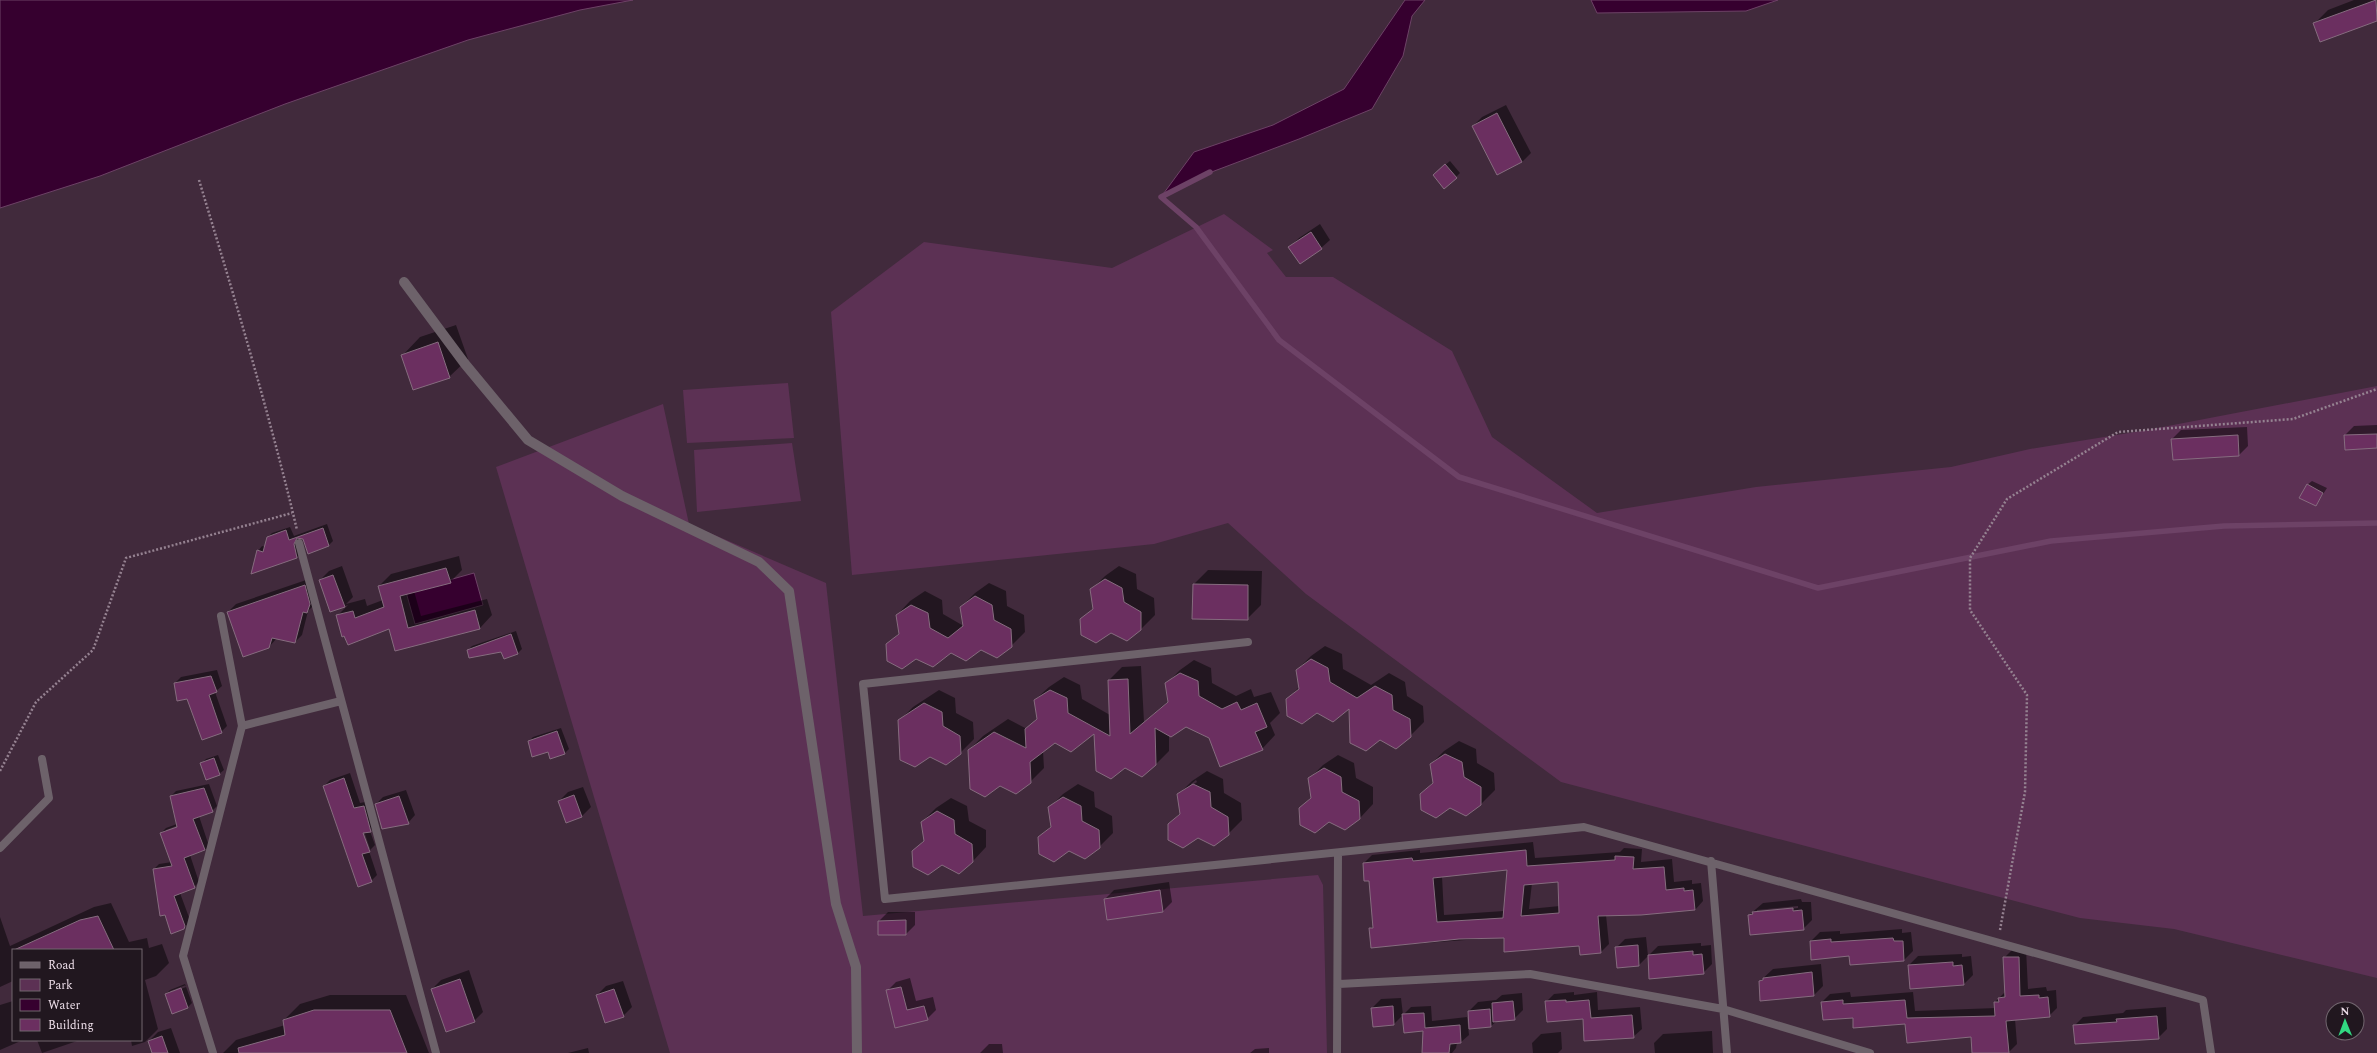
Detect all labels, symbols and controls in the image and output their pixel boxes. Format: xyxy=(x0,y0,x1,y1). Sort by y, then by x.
legend xyxy=(12,949,142,1041)
text: Road xyxy=(48,956,75,975)
text: Park xyxy=(48,976,73,995)
text: Water xyxy=(48,996,80,1015)
north arrow xyxy=(2325,1001,2365,1041)
text: N xyxy=(2340,1003,2349,1020)
text: Building xyxy=(48,1016,94,1035)

